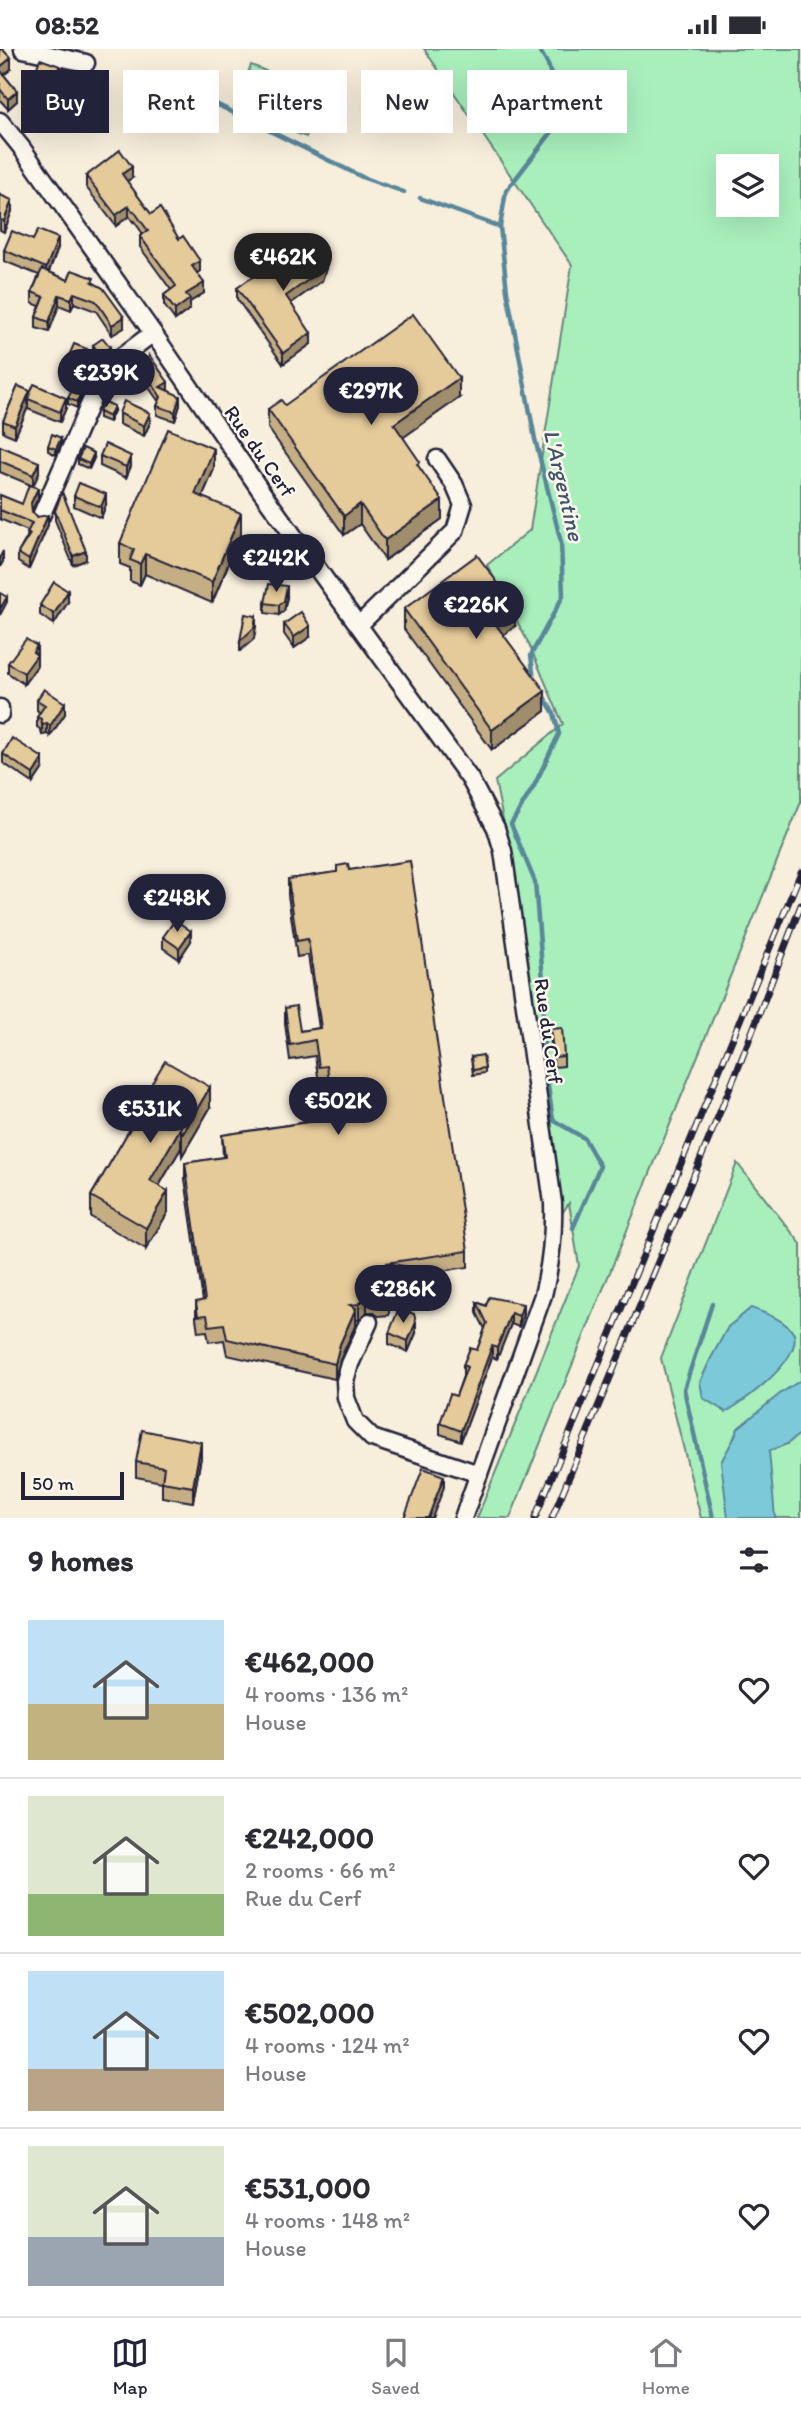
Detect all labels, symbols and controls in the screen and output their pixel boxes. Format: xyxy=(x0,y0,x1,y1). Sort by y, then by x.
text: 08:52 xyxy=(35,9,99,41)
chip: Buy xyxy=(21,70,109,133)
chip: Rent xyxy=(123,70,219,133)
chip: Filters xyxy=(233,70,347,133)
chip: New xyxy=(361,70,453,133)
chip: Apartment xyxy=(467,70,627,133)
map controls xyxy=(716,154,779,217)
button: layers xyxy=(716,154,779,217)
pin: €462K xyxy=(234,233,332,293)
text: €462K xyxy=(250,242,316,270)
pin: €239K xyxy=(57,349,155,409)
text: €239K xyxy=(74,358,138,386)
pin: €297K xyxy=(322,367,420,427)
text: €297K xyxy=(339,376,403,404)
street label: Rue du Cerf xyxy=(219,400,301,502)
water label: L'Argentine xyxy=(538,427,591,544)
pin: €242K xyxy=(227,535,325,594)
text: €242K xyxy=(243,543,309,571)
pin: €226K xyxy=(427,581,525,641)
text: €226K xyxy=(444,590,508,618)
pin: €248K xyxy=(128,875,226,934)
text: €248K xyxy=(144,883,210,911)
street label: Rue du Cerf xyxy=(529,977,569,1085)
pin: €502K xyxy=(289,1077,387,1137)
pin: €531K xyxy=(101,1085,199,1145)
text: €502K xyxy=(305,1086,371,1114)
text: €531K xyxy=(118,1094,182,1122)
pin: €286K xyxy=(354,1265,452,1325)
text: €286K xyxy=(371,1274,435,1302)
scale bar xyxy=(21,1469,124,1501)
text: 50 m xyxy=(32,1472,74,1495)
icon: filters xyxy=(735,1541,773,1579)
text: 9 homes xyxy=(28,1542,134,1579)
text: €462,000 xyxy=(245,1643,374,1680)
icon: home xyxy=(84,1648,168,1732)
icon: heart xyxy=(735,1671,773,1709)
text: 4 rooms · 136 m² xyxy=(245,1680,408,1708)
text: House xyxy=(245,1708,307,1736)
text: €242,000 xyxy=(245,1819,374,1856)
icon: home xyxy=(84,1824,168,1908)
icon: heart xyxy=(735,1847,773,1885)
text: 2 rooms · 66 m² xyxy=(245,1856,396,1884)
text: Rue du Cerf xyxy=(245,1884,362,1912)
text: €502,000 xyxy=(245,1994,375,2031)
icon: home xyxy=(84,1999,168,2083)
icon: heart xyxy=(735,2022,773,2060)
text: 4 rooms · 124 m² xyxy=(245,2031,410,2059)
text: House xyxy=(245,2059,307,2087)
text: €531,000 xyxy=(245,2169,371,2206)
icon: home xyxy=(84,2174,168,2258)
icon: heart xyxy=(735,2197,773,2235)
text: 4 rooms · 148 m² xyxy=(245,2206,410,2234)
text: House xyxy=(245,2234,307,2262)
tab: Map xyxy=(111,2334,149,2399)
tab: Saved xyxy=(371,2334,420,2399)
tab: Home xyxy=(642,2334,690,2399)

